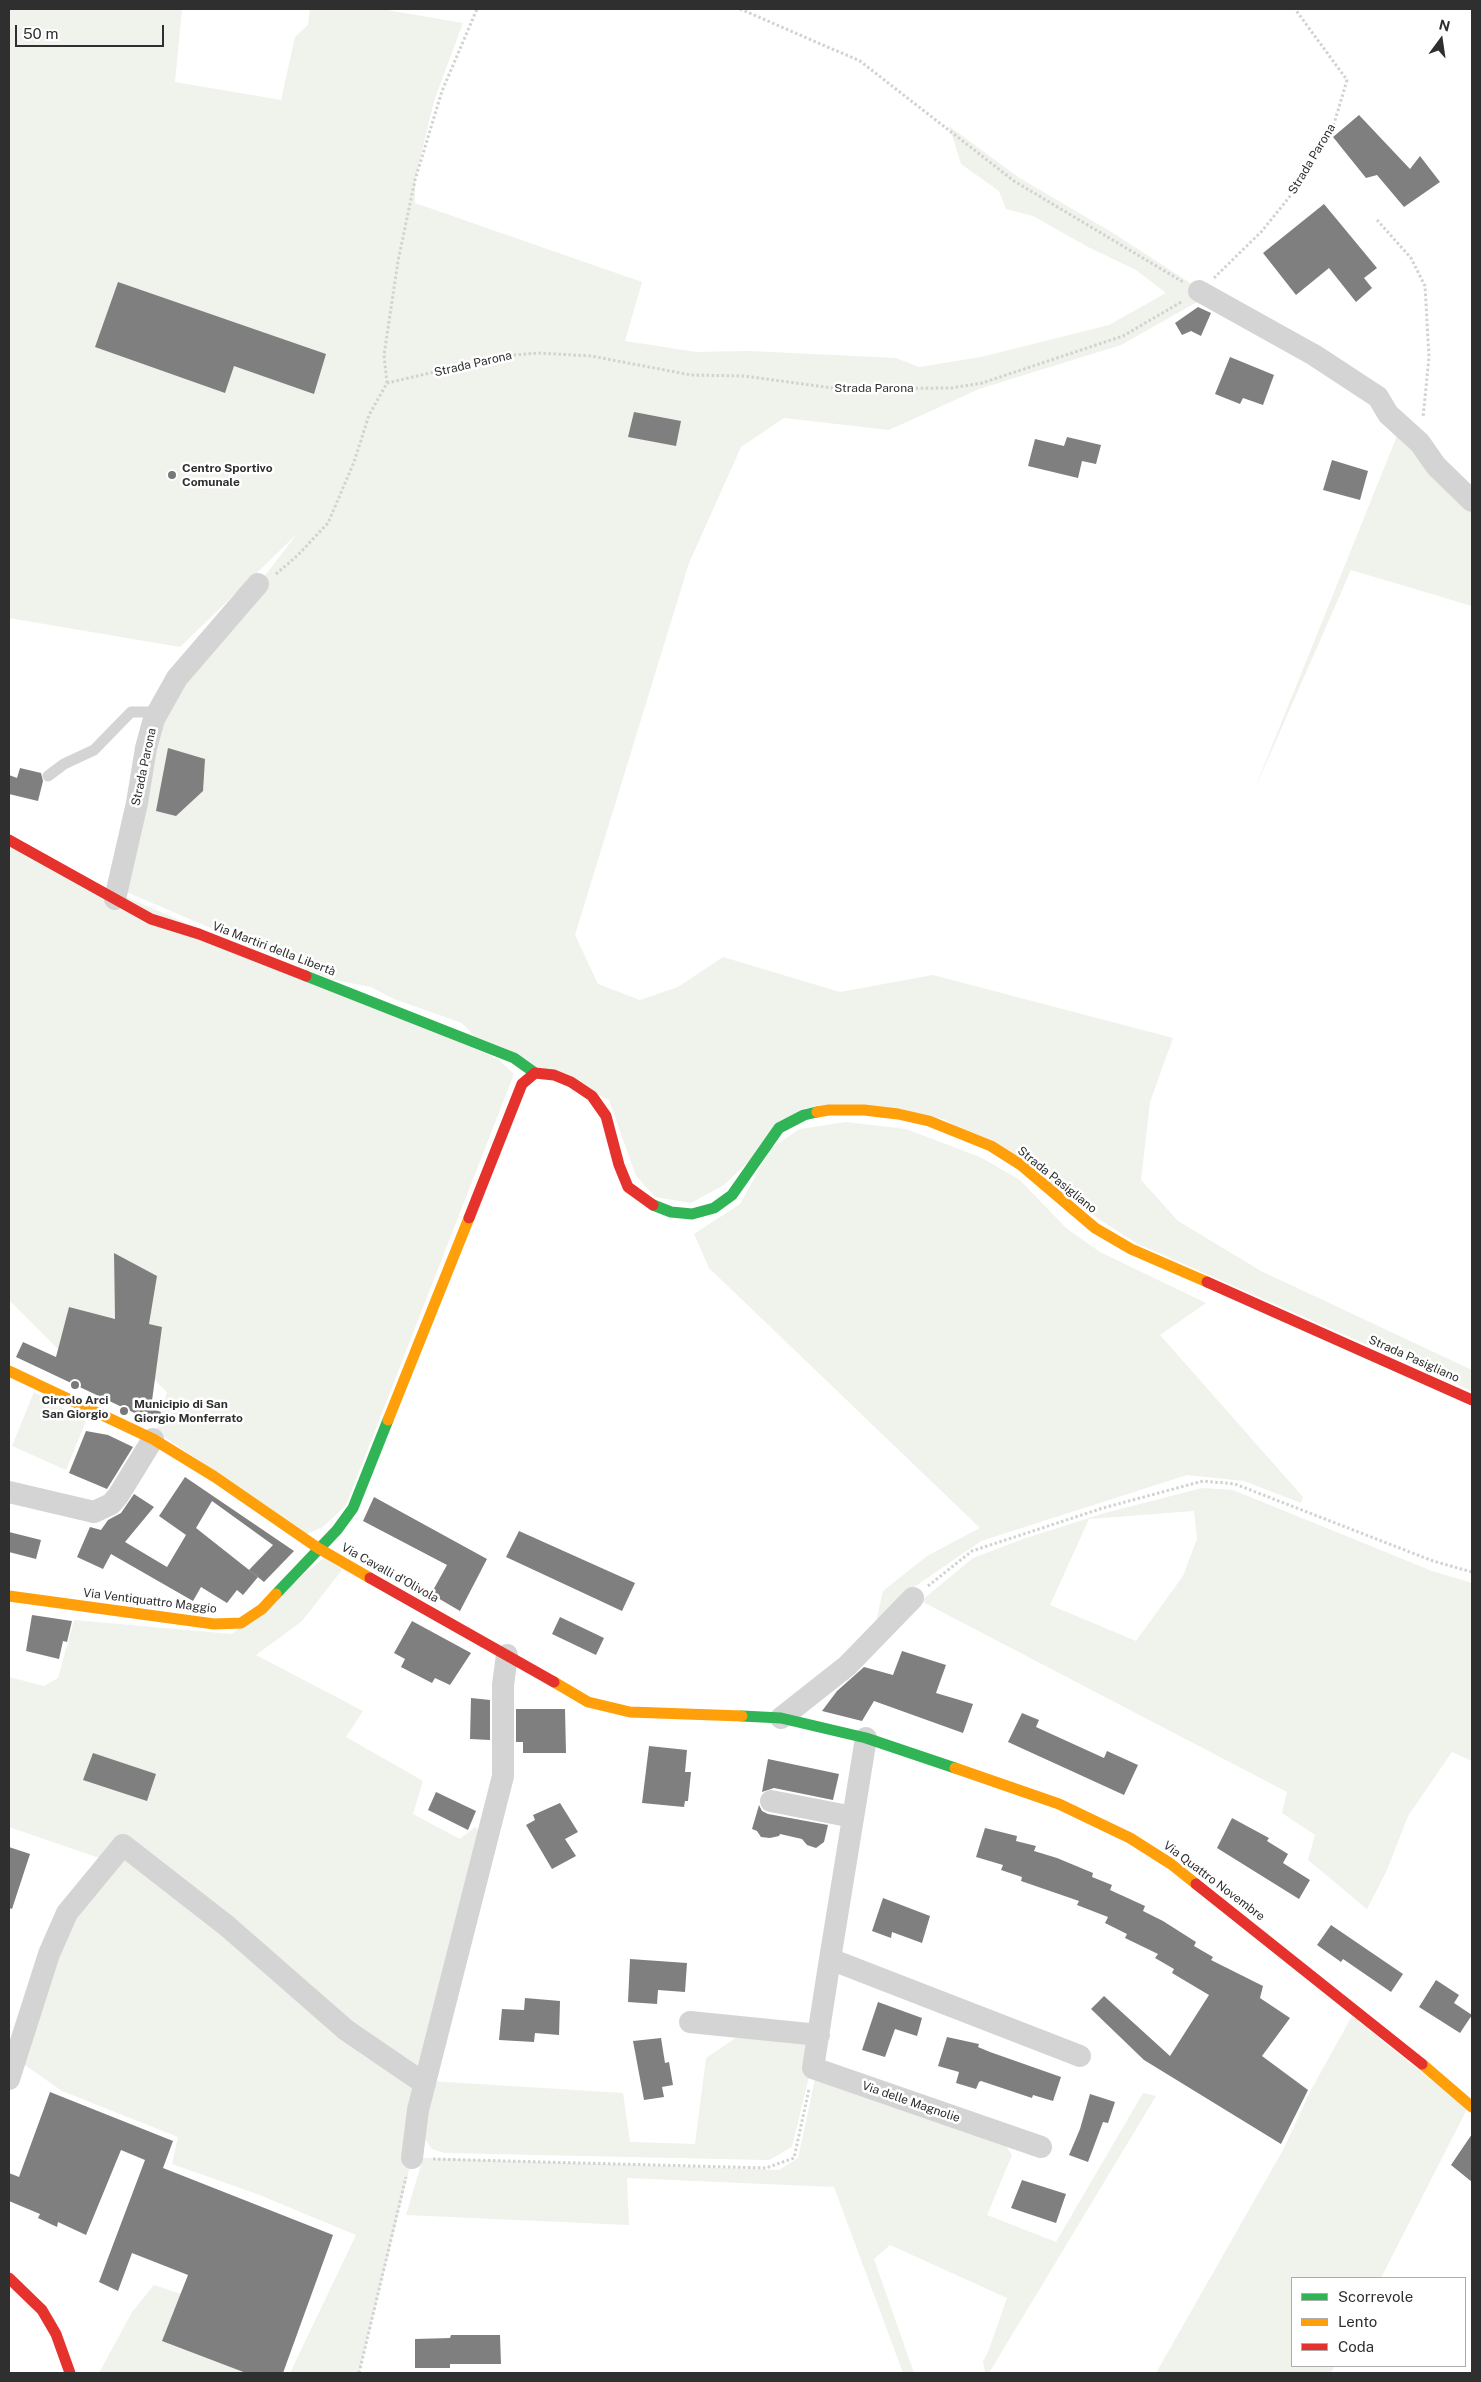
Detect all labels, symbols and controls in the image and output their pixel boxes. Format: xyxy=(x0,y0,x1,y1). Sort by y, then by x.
scale bar xyxy=(18,15,166,47)
north arrow xyxy=(1416,15,1466,65)
text: N xyxy=(1437,16,1452,35)
text: 50 m xyxy=(23,25,58,42)
street label: Strada Parona xyxy=(1285,121,1339,197)
street label: Strada Parona xyxy=(433,348,513,380)
street label: Strada Parona xyxy=(834,381,914,395)
place label: Centro Sportivo Comunale xyxy=(182,461,273,489)
marker: Centro Sportivo Comunale xyxy=(166,469,178,481)
street label: Strada Parona xyxy=(129,727,159,807)
street label: Via Martiri della Libertà xyxy=(210,919,338,979)
street label: Strada Pasigliano xyxy=(1014,1144,1100,1216)
street label: Strada Pasigliano xyxy=(1366,1333,1462,1385)
marker: Circolo Arci San Giorgio xyxy=(69,1379,81,1391)
place label: Circolo Arci San Giorgio xyxy=(42,1393,108,1421)
place label: Municipio di San Giorgio Monferrato xyxy=(134,1397,243,1425)
marker: Municipio di San Giorgio Monferrato xyxy=(118,1405,130,1417)
street label: Via Cavalli d'Olivola xyxy=(339,1540,441,1606)
street label: Via Ventiquattro Maggio xyxy=(82,1586,218,1616)
street label: Via Quattro Novembre xyxy=(1160,1838,1268,1924)
street label: Via delle Magnolie xyxy=(860,2078,962,2126)
legend xyxy=(1291,2277,1466,2367)
text: Scorrevole xyxy=(1338,2288,1413,2305)
text: Lento xyxy=(1338,2313,1377,2330)
text: Coda xyxy=(1338,2338,1374,2355)

